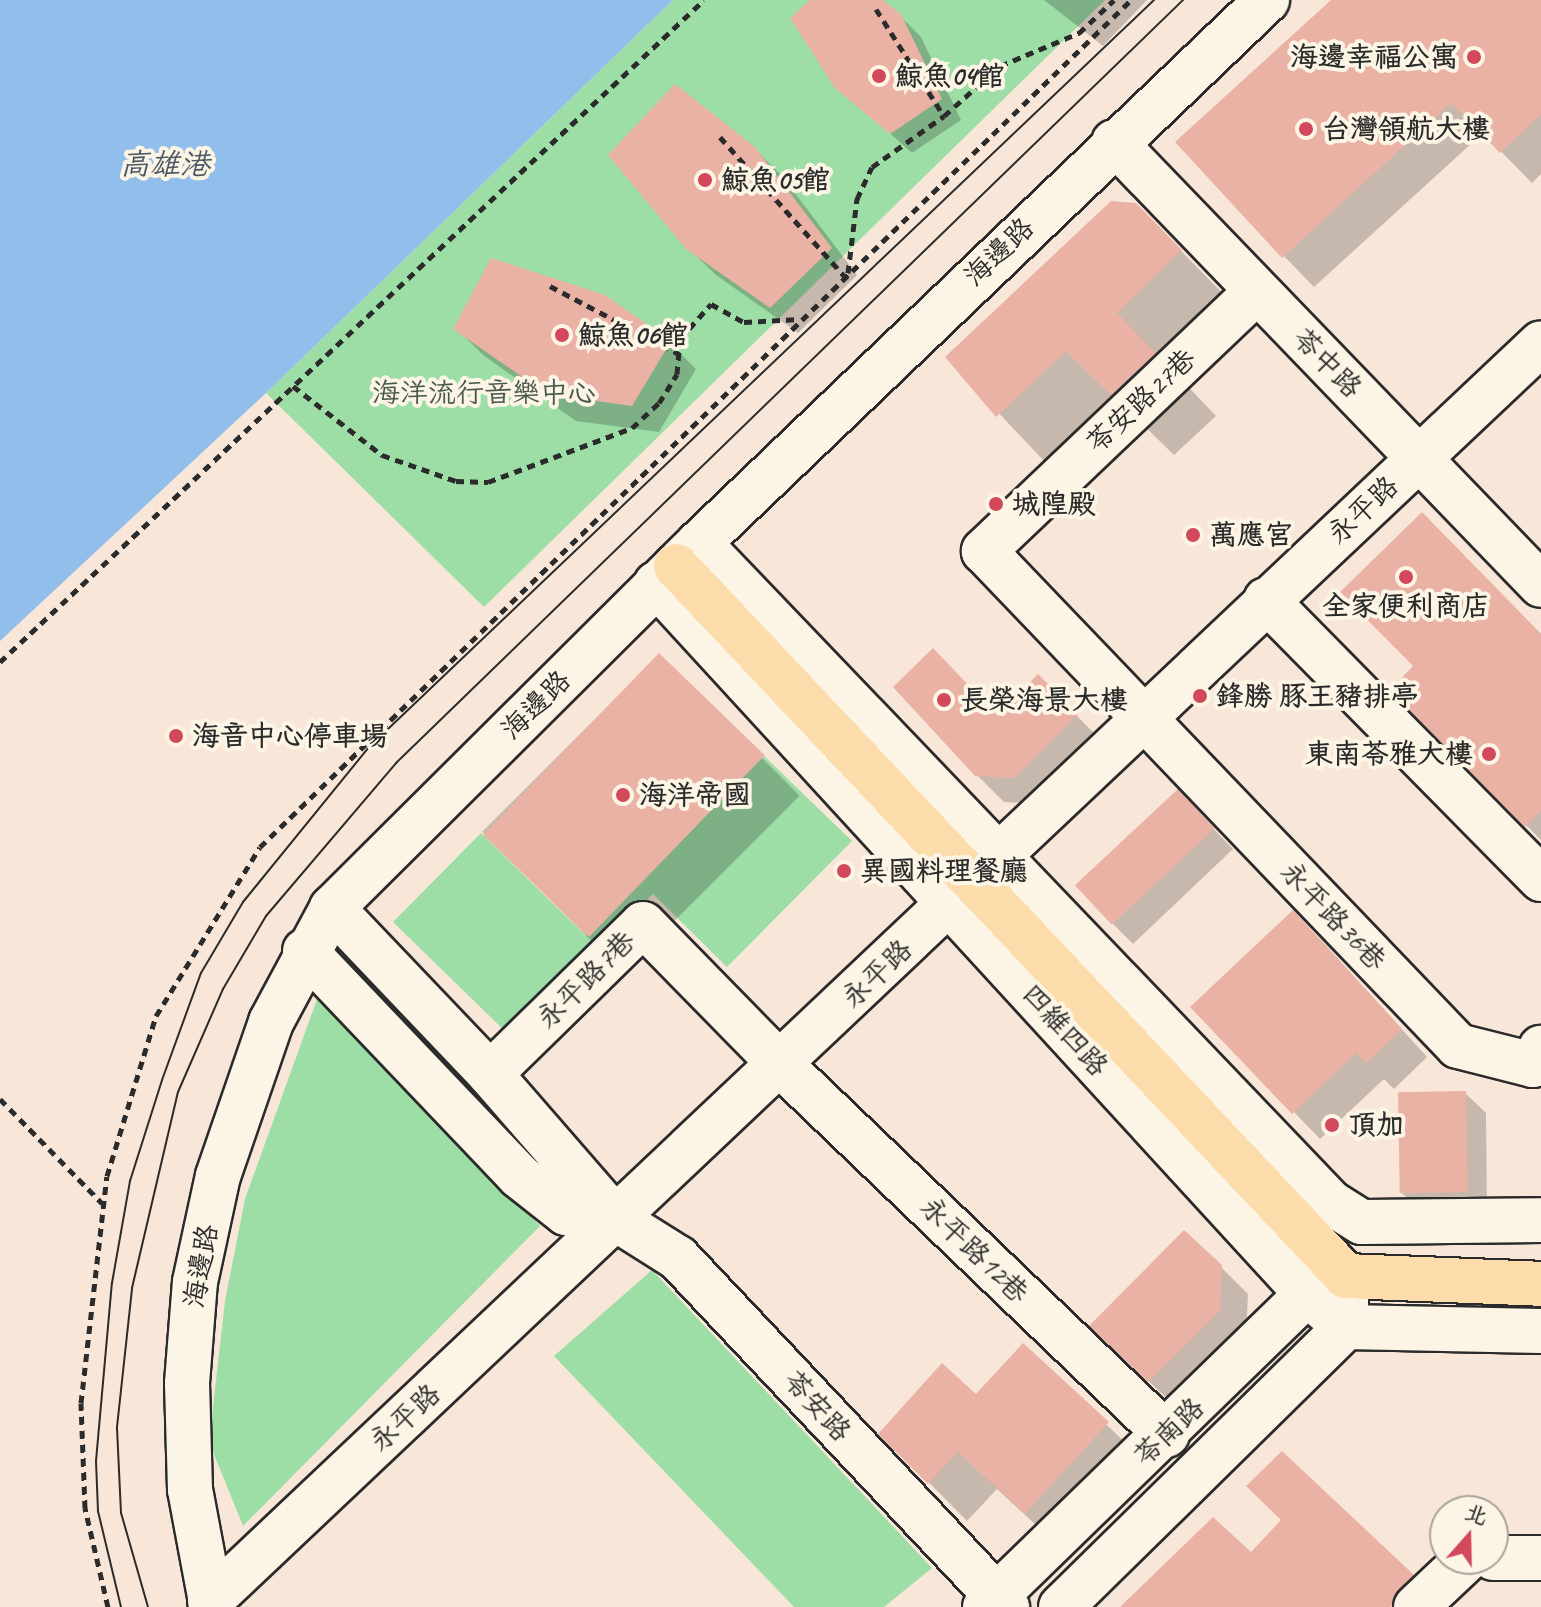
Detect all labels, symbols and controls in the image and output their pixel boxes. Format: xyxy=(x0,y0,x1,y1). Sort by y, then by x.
place label: 海邊幸福公寓 xyxy=(1290,40,1458,74)
marker: 海邊幸福公寓 xyxy=(1465,48,1483,66)
place label: 鯨魚04館 xyxy=(895,59,1004,93)
marker: 鯨魚04館 xyxy=(870,67,888,85)
place label: 台灣領航大樓 xyxy=(1322,112,1490,146)
marker: 台灣領航大樓 xyxy=(1297,120,1315,138)
water label: 高雄港 xyxy=(120,146,210,182)
place label: 鯨魚05館 xyxy=(721,163,830,197)
marker: 鯨魚05館 xyxy=(696,171,714,189)
street label: 海邊路 xyxy=(957,211,1041,293)
place label: 鯨魚06館 xyxy=(578,318,688,352)
street label: 苓中路 xyxy=(1285,321,1369,405)
marker: 鯨魚06館 xyxy=(553,326,571,344)
street label: 苓安路27巷 xyxy=(1079,342,1203,460)
park label: 海洋流行音樂中心 xyxy=(372,376,596,410)
street label: 永平路 xyxy=(1321,469,1405,551)
place label: 城隍殿 xyxy=(1012,487,1096,521)
marker: 城隍殿 xyxy=(987,495,1005,513)
place label: 萬應宮 xyxy=(1209,518,1293,552)
marker: 萬應宮 xyxy=(1184,526,1202,544)
marker: 全家便利商店 xyxy=(1397,568,1415,586)
place label: 全家便利商店 xyxy=(1322,589,1490,623)
street label: 海邊路 xyxy=(494,663,578,747)
place label: 鋒勝 豚王豬排亭 xyxy=(1216,679,1419,713)
place label: 長榮海景大樓 xyxy=(960,683,1128,717)
marker: 鋒勝 豚王豬排亭 xyxy=(1191,687,1209,705)
marker: 長榮海景大樓 xyxy=(935,691,953,709)
place label: 海音中心停車場 xyxy=(192,719,388,753)
marker: 海音中心停車場 xyxy=(167,727,185,745)
place label: 東南苓雅大樓 xyxy=(1305,737,1473,771)
marker: 東南苓雅大樓 xyxy=(1480,745,1498,763)
place label: 海洋帝國 xyxy=(639,778,751,812)
marker: 海洋帝國 xyxy=(614,786,632,804)
place label: 異國料理餐廳 xyxy=(860,854,1028,888)
street label: 永平路36巷 xyxy=(1273,855,1393,977)
marker: 異國料理餐廳 xyxy=(835,862,853,880)
street label: 永平路7巷 xyxy=(530,924,642,1036)
street label: 永平路 xyxy=(835,933,919,1015)
street label: 四維四路 xyxy=(1015,977,1115,1083)
place label: 頂加 xyxy=(1348,1108,1404,1142)
marker: 頂加 xyxy=(1323,1116,1341,1134)
street label: 永平路12巷 xyxy=(913,1190,1035,1310)
street label: 海邊路 xyxy=(177,1222,225,1310)
street label: 苓安路 xyxy=(776,1364,858,1448)
street label: 永平路 xyxy=(363,1377,447,1459)
street label: 苓南路 xyxy=(1127,1391,1211,1473)
north arrow xyxy=(1429,1495,1509,1575)
text: 北 xyxy=(1461,1497,1492,1531)

